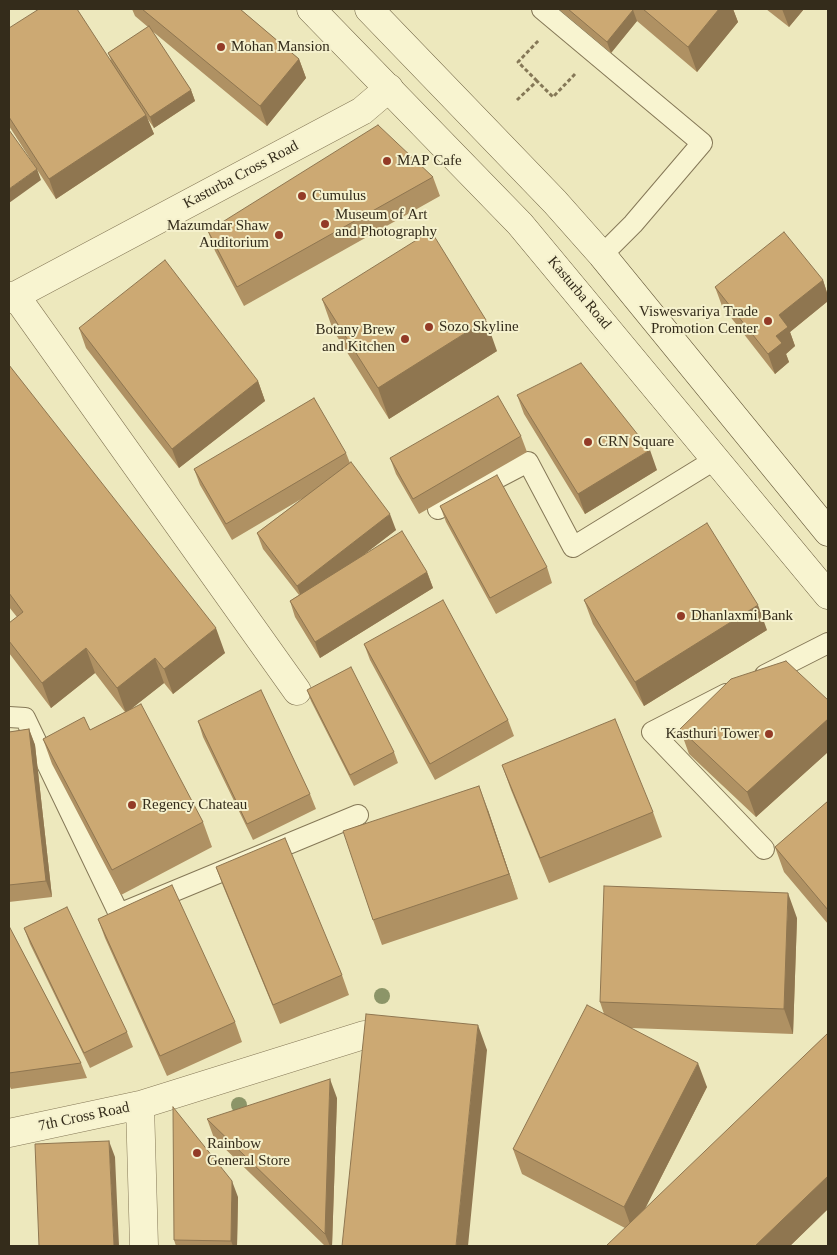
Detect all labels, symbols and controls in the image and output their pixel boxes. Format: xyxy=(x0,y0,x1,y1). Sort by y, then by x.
place label: Mohan Mansion xyxy=(231,38,330,56)
marker: Mohan Mansion xyxy=(215,41,227,53)
street label: Kasturba Cross Road xyxy=(180,137,302,213)
place label: MAP Cafe xyxy=(397,152,462,170)
marker: MAP Cafe xyxy=(381,155,393,167)
place label: Cumulus xyxy=(312,187,366,205)
marker: Cumulus xyxy=(296,190,308,202)
place label: Museum of Art and Photography xyxy=(335,206,437,241)
place label: Mazumdar Shaw Auditorium xyxy=(167,217,269,252)
marker: Museum of Art and Photography xyxy=(319,218,331,230)
marker: Mazumdar Shaw Auditorium xyxy=(273,229,285,241)
street label: Kasturba Road xyxy=(543,253,615,333)
place label: Viswesvariya Trade Promotion Center xyxy=(639,303,758,338)
marker: Viswesvariya Trade Promotion Center xyxy=(762,315,774,327)
place label: Sozo Skyline xyxy=(439,318,519,336)
place label: Botany Brew and Kitchen xyxy=(315,321,395,356)
marker: Sozo Skyline xyxy=(423,321,435,333)
marker: Botany Brew and Kitchen xyxy=(399,333,411,345)
place label: CRN Square xyxy=(598,433,674,451)
marker: CRN Square xyxy=(582,436,594,448)
place label: Dhanlaxmi Bank xyxy=(691,607,793,625)
marker: Dhanlaxmi Bank xyxy=(675,610,687,622)
place label: Kasthuri Tower xyxy=(665,725,759,743)
marker: Kasthuri Tower xyxy=(763,728,775,740)
place label: Regency Chateau xyxy=(142,796,247,814)
marker: Regency Chateau xyxy=(126,799,138,811)
street label: 7th Cross Road xyxy=(37,1099,131,1135)
place label: Rainbow General Store xyxy=(207,1135,290,1170)
marker: Rainbow General Store xyxy=(191,1147,203,1159)

